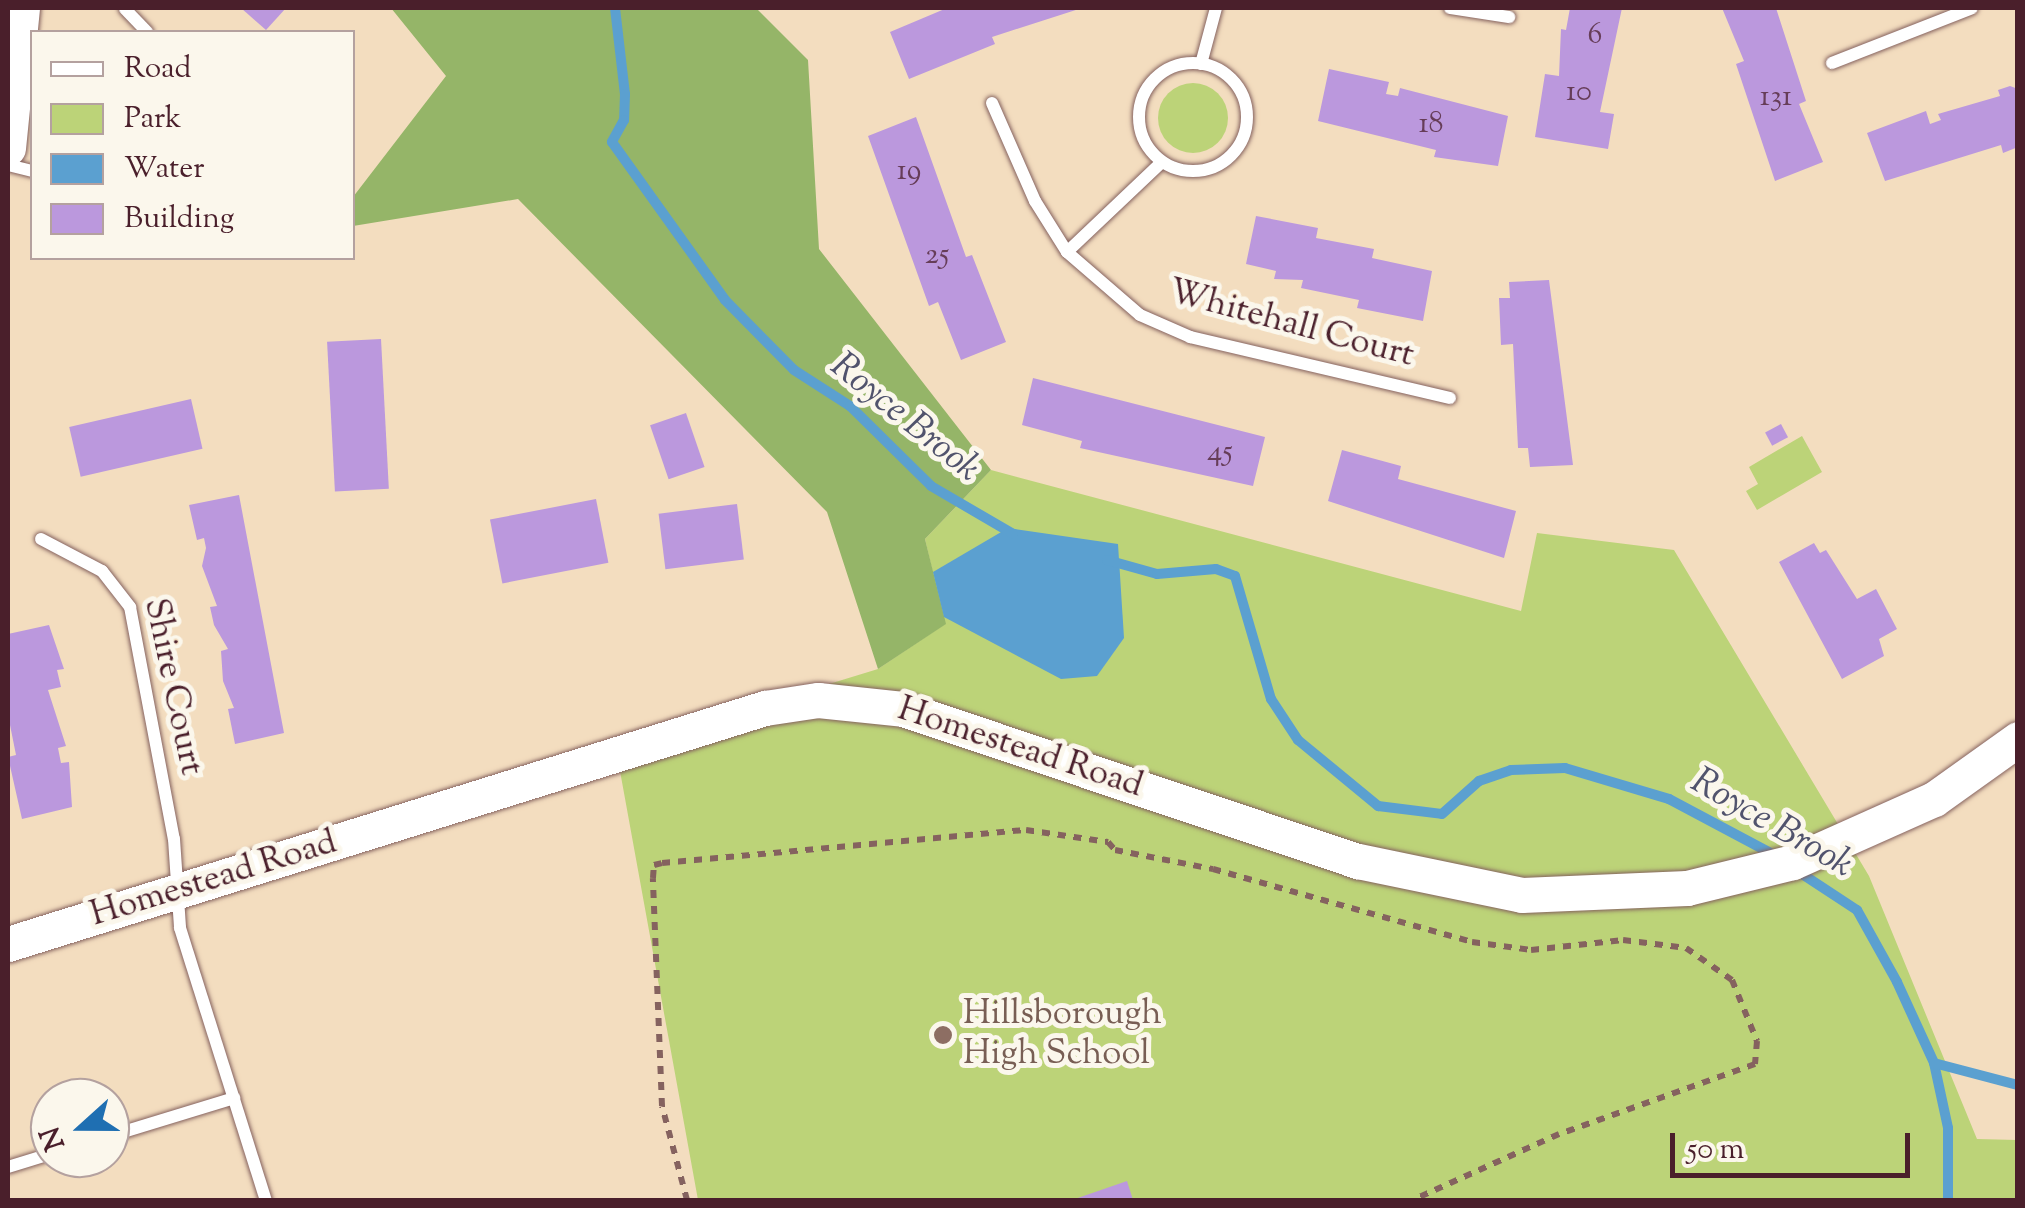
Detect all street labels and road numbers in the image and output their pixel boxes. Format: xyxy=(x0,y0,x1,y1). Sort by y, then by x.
street label: Whitehall Court xyxy=(1164,272,1418,378)
street label: Shire Court xyxy=(133,595,211,779)
street label: Homestead Road xyxy=(892,690,1148,808)
street label: Homestead Road xyxy=(86,823,342,937)

